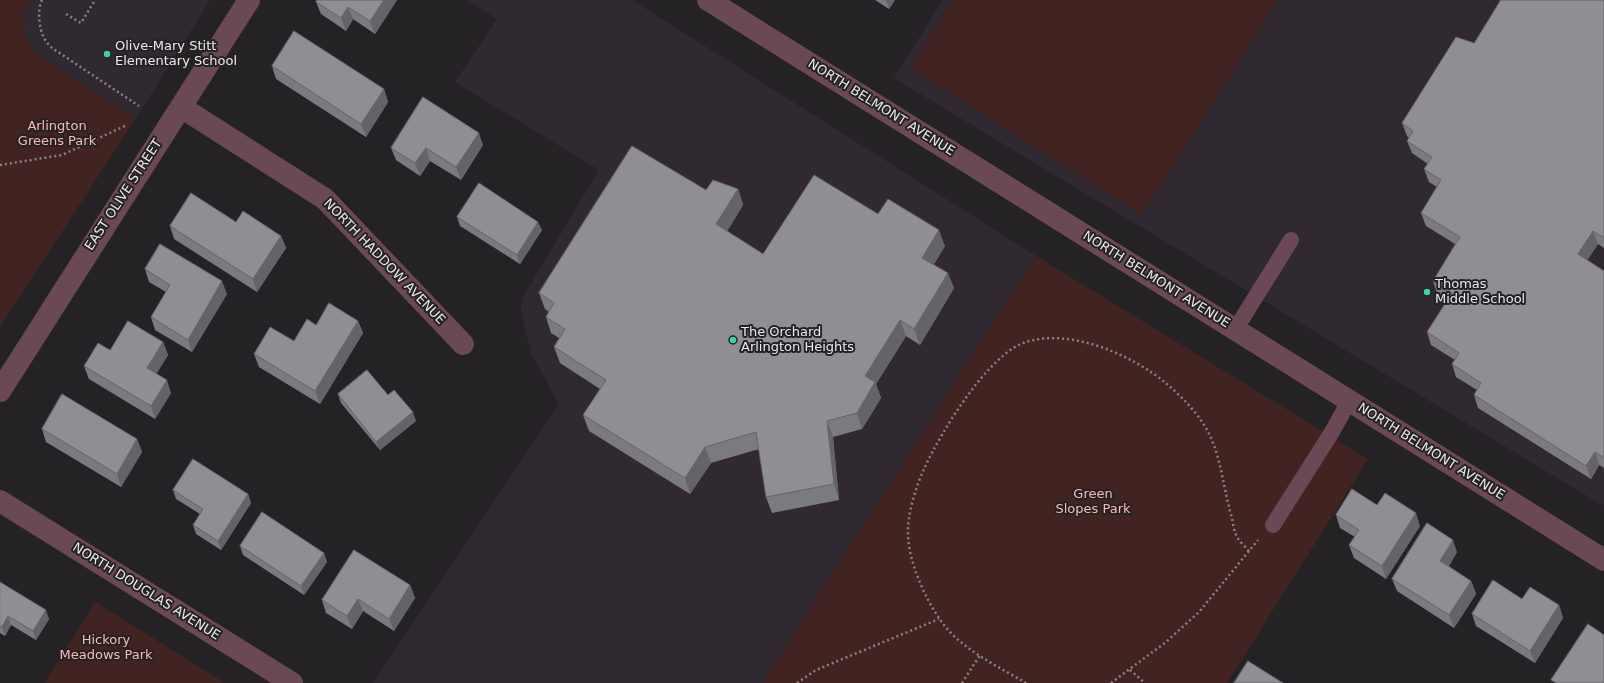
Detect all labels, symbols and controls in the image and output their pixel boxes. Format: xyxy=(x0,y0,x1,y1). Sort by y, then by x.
place label: Olive-Mary Stitt Elementary School xyxy=(115,39,237,70)
marker: Olive-Mary Stitt Elementary School xyxy=(102,49,112,59)
street label: NORTH BELMONT AVENUE xyxy=(805,56,957,160)
park label: Arlington Greens Park xyxy=(18,119,96,150)
street label: EAST OLIVE STREET xyxy=(82,136,166,254)
street label: NORTH HADDOW AVENUE xyxy=(320,196,448,328)
street label: NORTH BELMONT AVENUE xyxy=(1080,228,1232,332)
place label: Thomas Middle School xyxy=(1435,277,1525,308)
marker: Thomas Middle School xyxy=(1422,287,1432,297)
place label: The Orchard Arlington Heights xyxy=(741,325,854,356)
marker: The Orchard Arlington Heights xyxy=(728,335,738,345)
street label: NORTH BELMONT AVENUE xyxy=(1355,400,1507,504)
park label: Green Slopes Park xyxy=(1055,487,1131,518)
street label: NORTH DOUGLAS AVENUE xyxy=(69,540,223,644)
park label: Hickory Meadows Park xyxy=(59,633,153,664)

